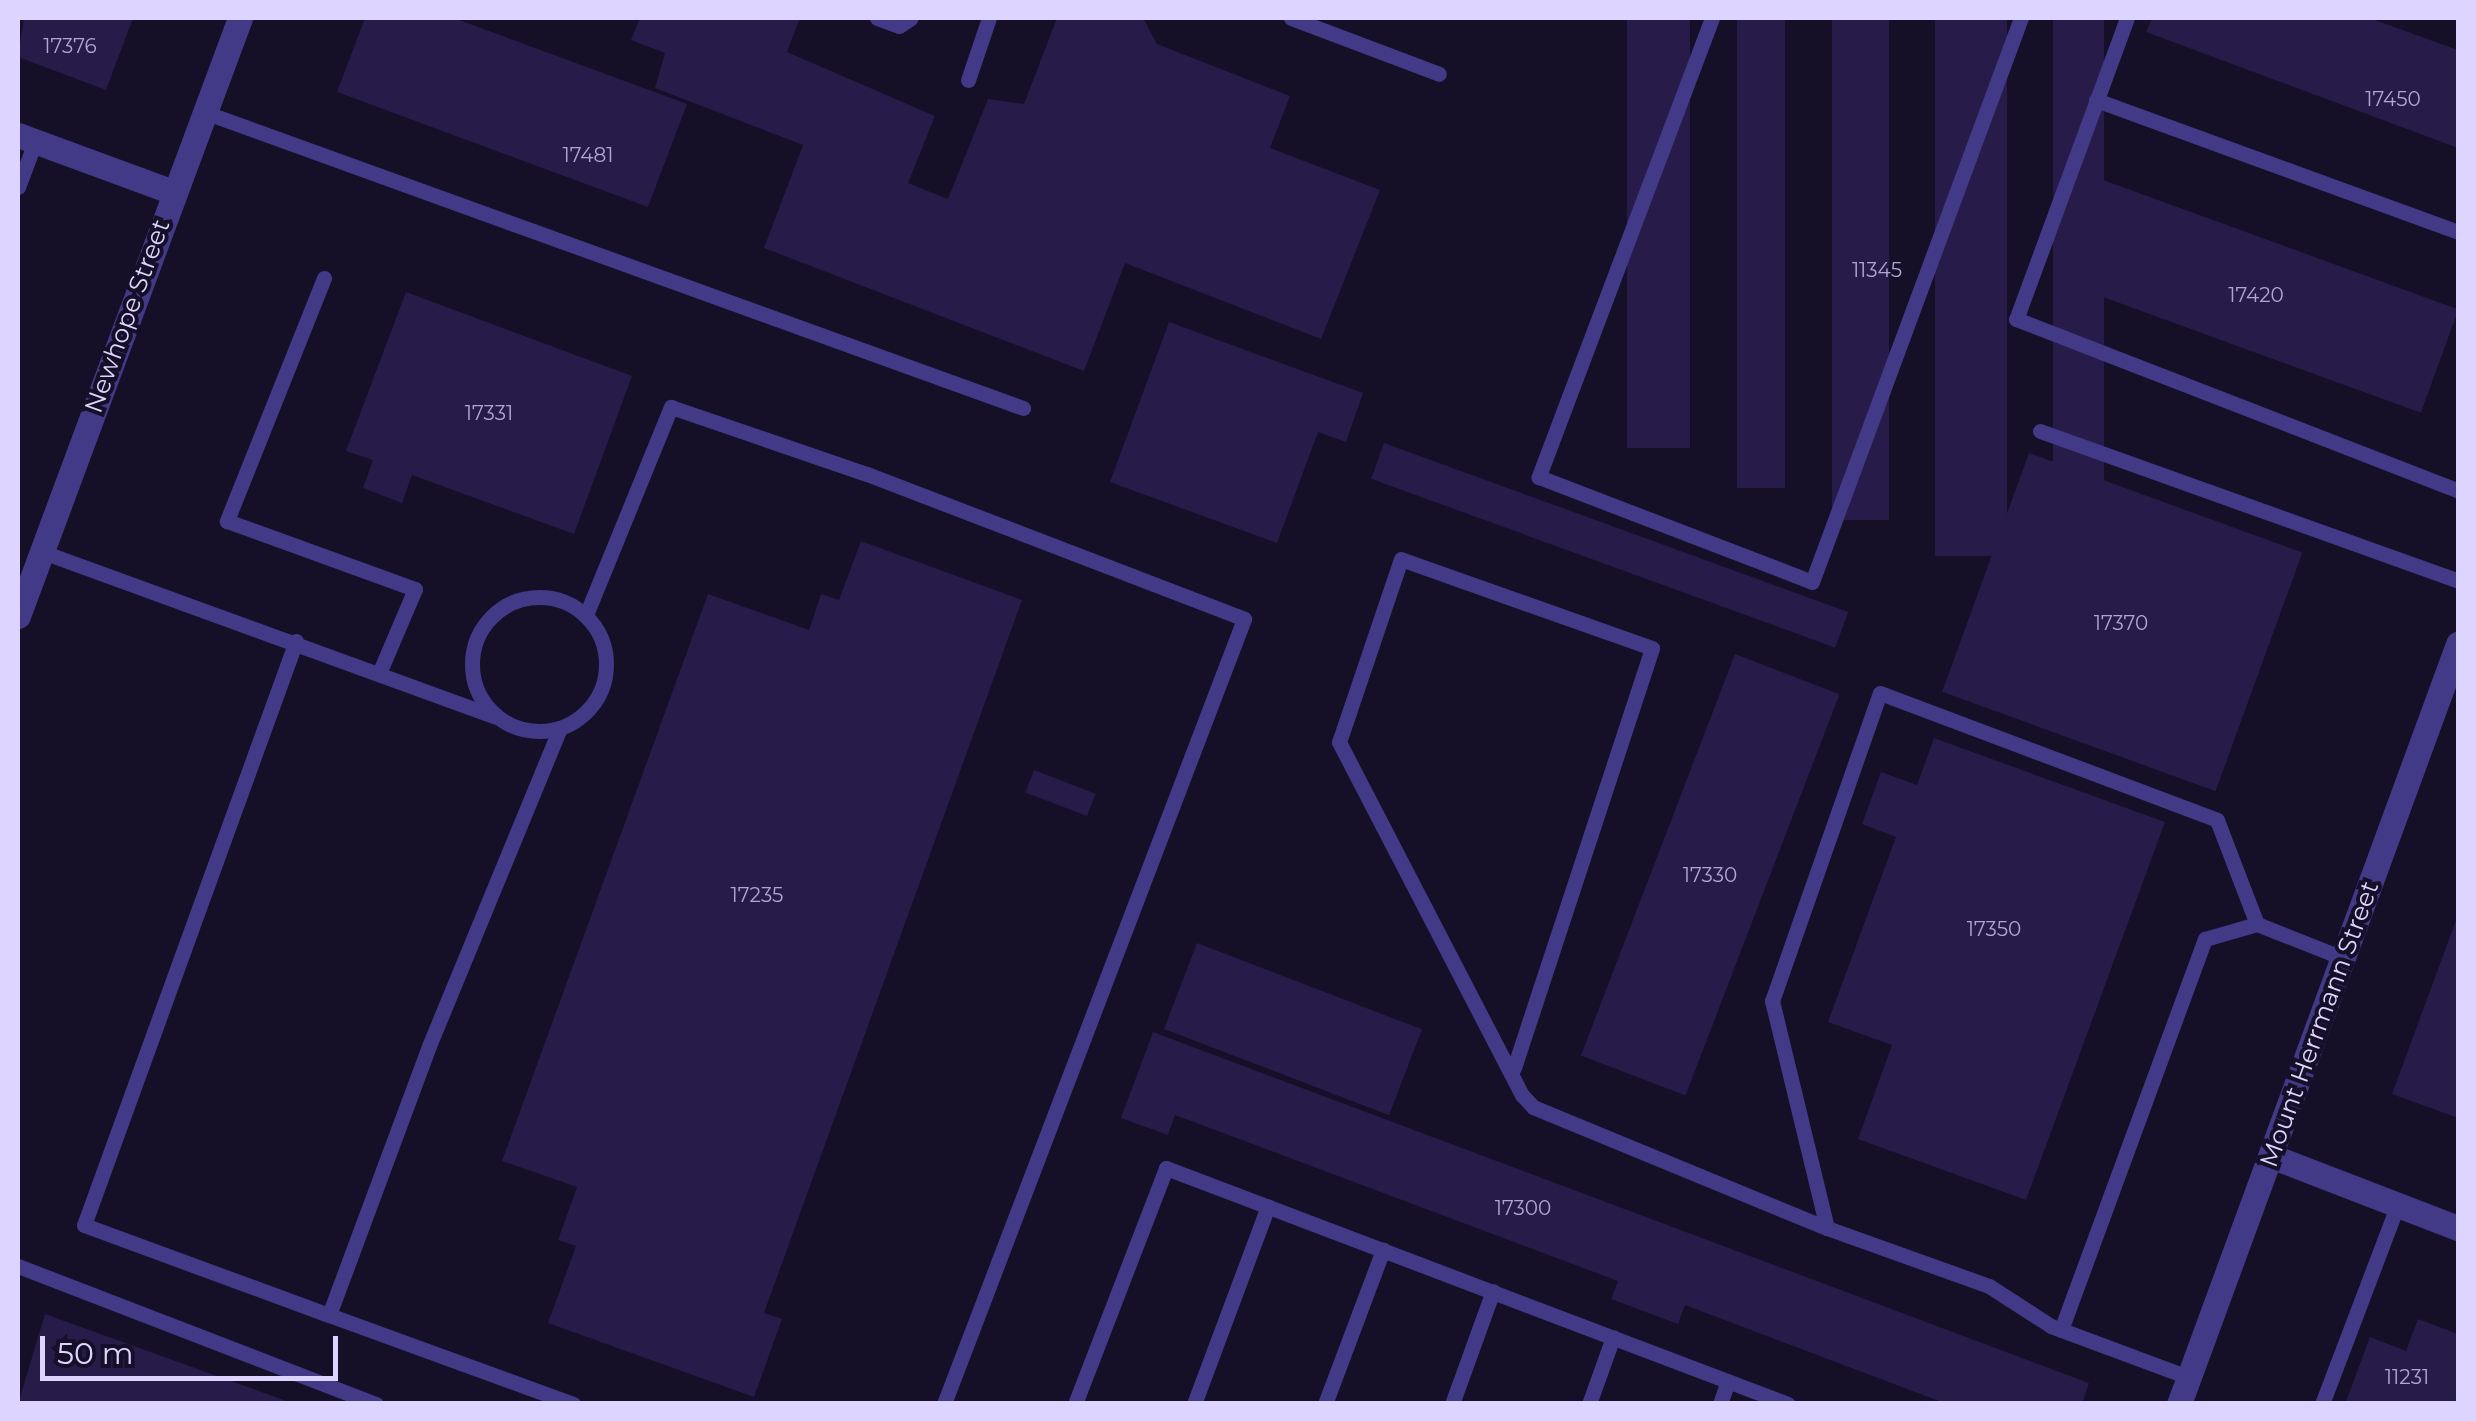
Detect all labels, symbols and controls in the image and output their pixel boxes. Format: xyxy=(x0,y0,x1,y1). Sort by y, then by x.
house number: 17376 xyxy=(43,34,97,58)
house number: 17450 xyxy=(2365,87,2421,111)
house number: 17481 xyxy=(562,143,614,167)
street label: Newhope Street xyxy=(78,215,176,417)
house number: 11345 xyxy=(1852,258,1902,282)
house number: 17420 xyxy=(2228,283,2284,307)
house number: 17331 xyxy=(465,401,513,425)
house number: 17370 xyxy=(2094,611,2148,635)
house number: 17330 xyxy=(1683,863,1737,887)
street label: Mount Herrmann Street xyxy=(2253,877,2385,1171)
house number: 17235 xyxy=(731,883,783,907)
house number: 17350 xyxy=(1967,917,2021,941)
house number: 17300 xyxy=(1495,1196,1551,1220)
scale bar xyxy=(45,1316,342,1378)
text: 50 m xyxy=(57,1335,134,1372)
house number: 11231 xyxy=(2385,1365,2429,1389)

